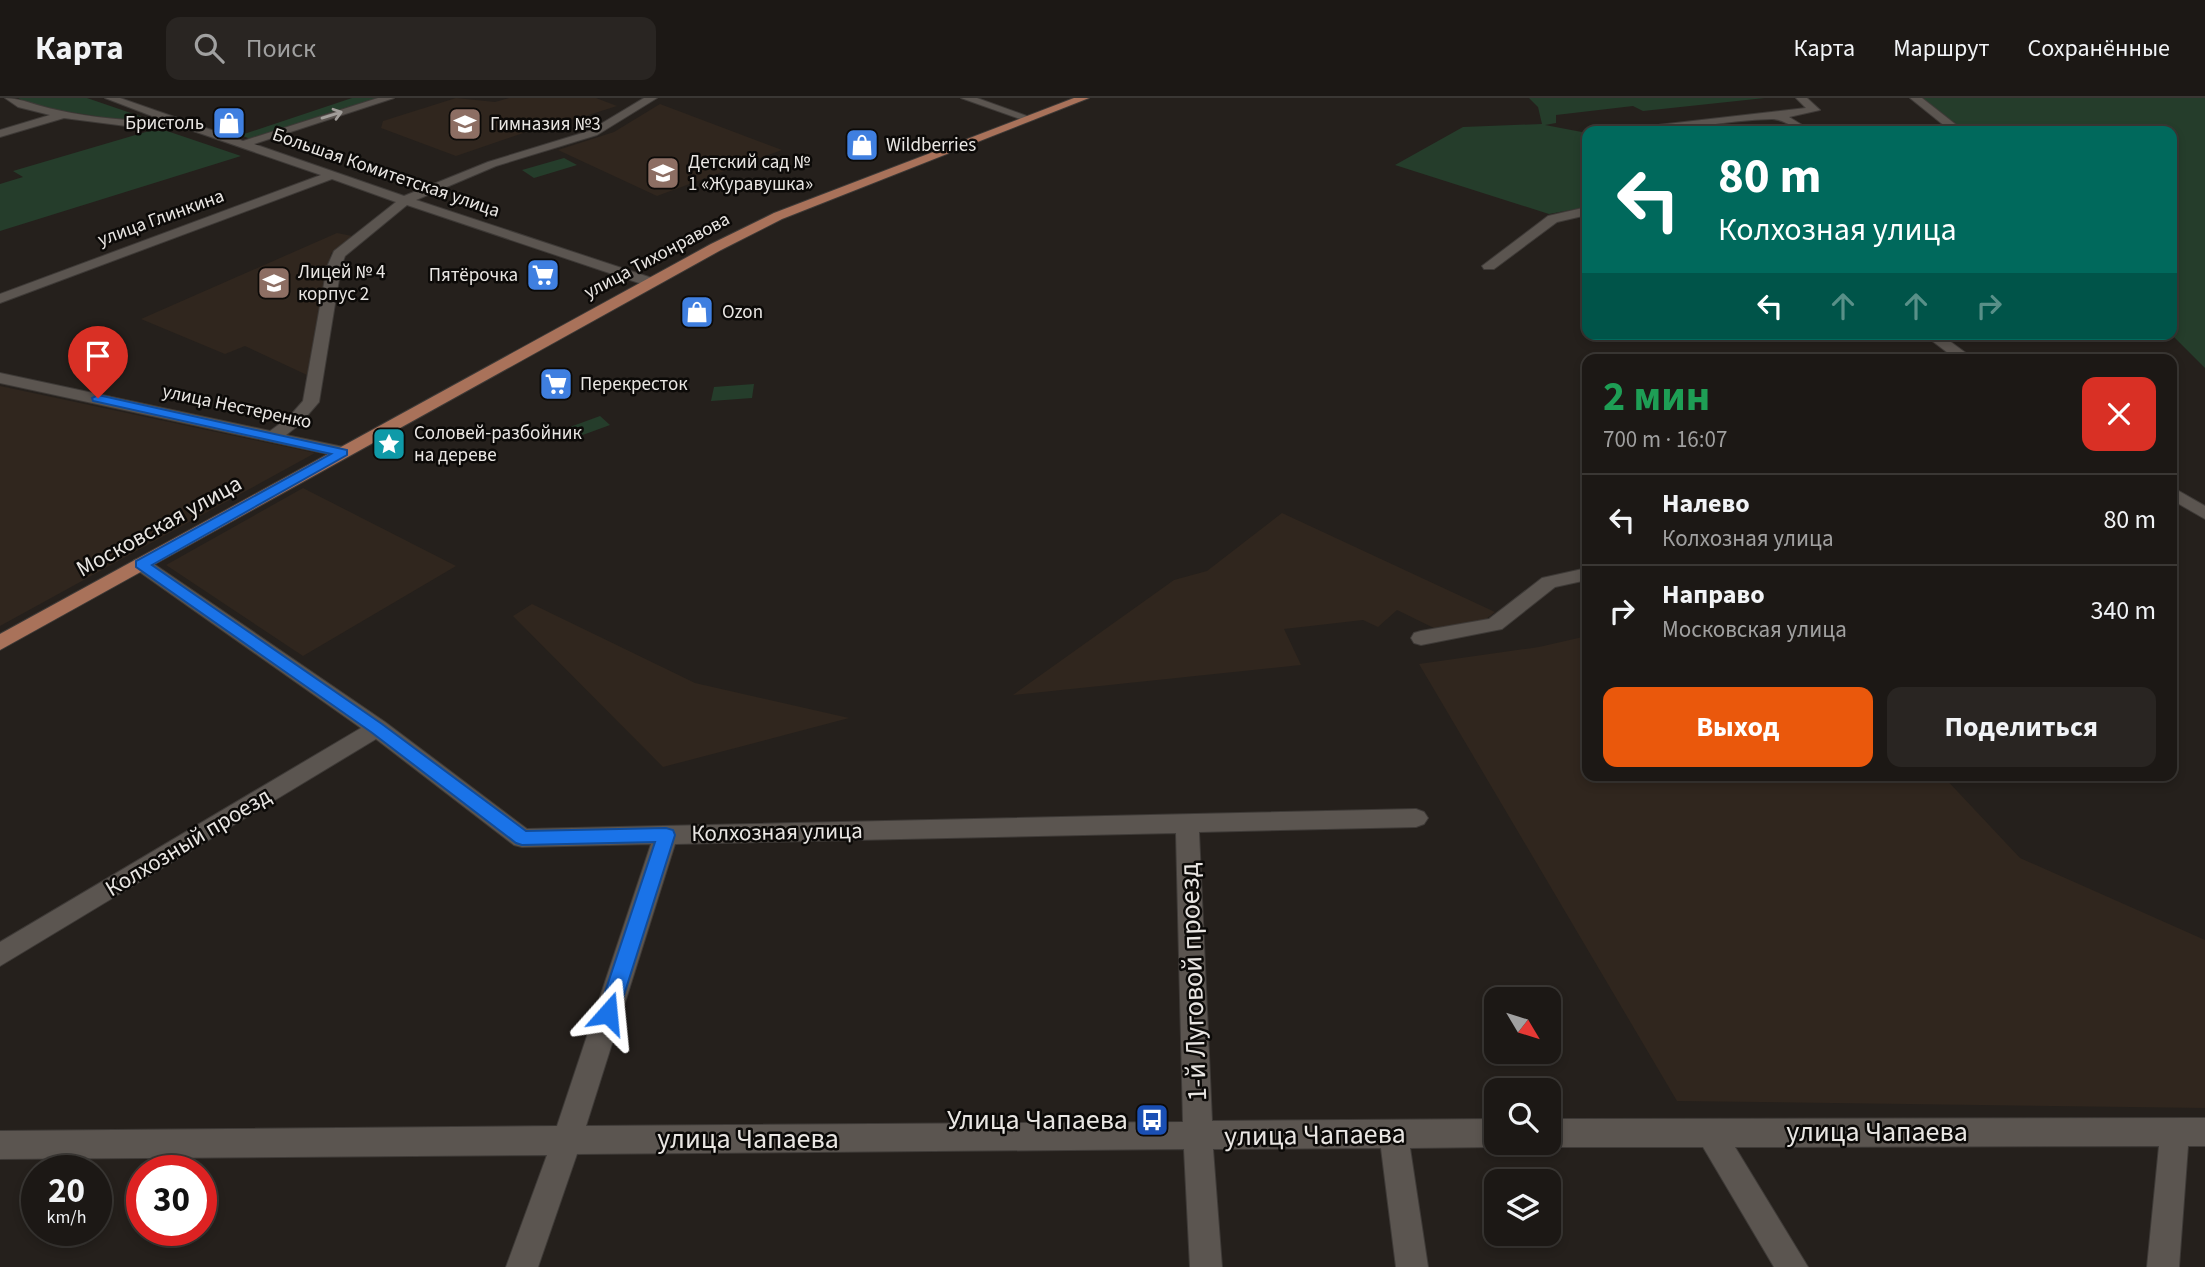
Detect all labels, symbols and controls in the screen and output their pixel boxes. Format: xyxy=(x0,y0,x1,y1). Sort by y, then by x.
search box xyxy=(166,17,656,80)
text: Карта xyxy=(35,25,124,72)
icon: search xyxy=(190,29,228,67)
text: Поиск xyxy=(246,30,316,67)
text: Карта xyxy=(1794,31,1855,66)
text: Маршрут xyxy=(1893,31,1989,66)
text: Сохранённые xyxy=(2027,31,2170,66)
shop icon: Бристоль xyxy=(210,104,248,142)
school or university icon: Гимназия №3 xyxy=(446,105,484,143)
one-way arrow xyxy=(321,107,343,120)
place label: Бристоль xyxy=(125,110,204,137)
place label: Гимназия №3 xyxy=(490,111,601,138)
street label: Большая Комитетская улица xyxy=(269,121,503,225)
shop icon: Wildberries xyxy=(843,126,881,164)
place label: Wildberries xyxy=(886,132,976,159)
text: 80 m xyxy=(1718,142,1822,212)
place label: Детский сад № 1 «Журавушка» xyxy=(688,149,813,198)
school or university icon: Детский сад № 1 «Журавушка» xyxy=(644,154,682,192)
icon: left xyxy=(1603,154,1694,245)
street label: улица Глинкина xyxy=(94,183,228,253)
street label: улица Тихонравова xyxy=(579,206,735,306)
text: Колхозная улица xyxy=(1718,207,1957,253)
supermarket icon: Пятёрочка xyxy=(524,256,562,294)
place label: Лицей № 4 корпус 2 xyxy=(298,259,385,308)
place label: Пятёрочка xyxy=(429,262,518,289)
school or university icon: Лицей № 4 корпус 2 xyxy=(255,264,293,302)
icon: left xyxy=(1751,287,1789,325)
icon: ahead xyxy=(1824,287,1862,325)
icon: ahead xyxy=(1897,287,1935,325)
icon: right xyxy=(1970,287,2008,325)
shop icon: Ozon xyxy=(678,293,716,331)
place label: Ozon xyxy=(722,299,763,326)
pin xyxy=(68,326,128,398)
icon: arrive xyxy=(79,337,117,375)
supermarket icon: Перекресток xyxy=(537,365,575,403)
text: 2 мин xyxy=(1603,367,1710,427)
place label: Перекресток xyxy=(580,371,688,398)
button: close xyxy=(2082,377,2156,451)
street label: улица Нестеренко xyxy=(160,378,314,436)
place label: Соловей-разбойник на дереве xyxy=(414,420,583,469)
text: 700 m · 16:07 xyxy=(1603,423,1727,456)
place icon: Соловей-разбойник на дереве xyxy=(370,425,408,463)
street label: Московская улица xyxy=(70,467,248,585)
text: Налево xyxy=(1662,485,1750,522)
icon: left xyxy=(1603,501,1641,539)
text: 80 m xyxy=(2103,501,2156,538)
text: Колхозная улица xyxy=(1662,522,1834,555)
text: Направо xyxy=(1662,576,1765,613)
icon: right xyxy=(1603,592,1641,630)
text: 340 m xyxy=(2090,592,2156,629)
text: Московская улица xyxy=(1662,613,1847,646)
button: Выход xyxy=(1603,687,1873,767)
button: Поделиться xyxy=(1887,687,2156,767)
street label: Колхозный проезд xyxy=(99,779,277,905)
street label: Колхозная улица xyxy=(691,814,863,850)
street label: 1-й Луговой проезд xyxy=(1169,862,1217,1102)
position arrow xyxy=(571,976,645,1050)
north arrow xyxy=(1484,987,1561,1064)
map controls xyxy=(1484,987,1561,1246)
button: search xyxy=(1484,1078,1561,1155)
place label: Улица Чапаева xyxy=(947,1100,1128,1140)
bus stop icon: Улица Чапаева xyxy=(1133,1101,1171,1139)
street label: улица Чапаева xyxy=(1786,1112,1968,1152)
street label: улица Чапаева xyxy=(1224,1113,1406,1157)
street label: улица Чапаева xyxy=(657,1119,839,1159)
speed limit sign: 30 xyxy=(126,1155,217,1246)
text: 20 xyxy=(48,1166,85,1216)
button: layers xyxy=(1484,1169,1561,1246)
text: km/h xyxy=(47,1205,86,1230)

